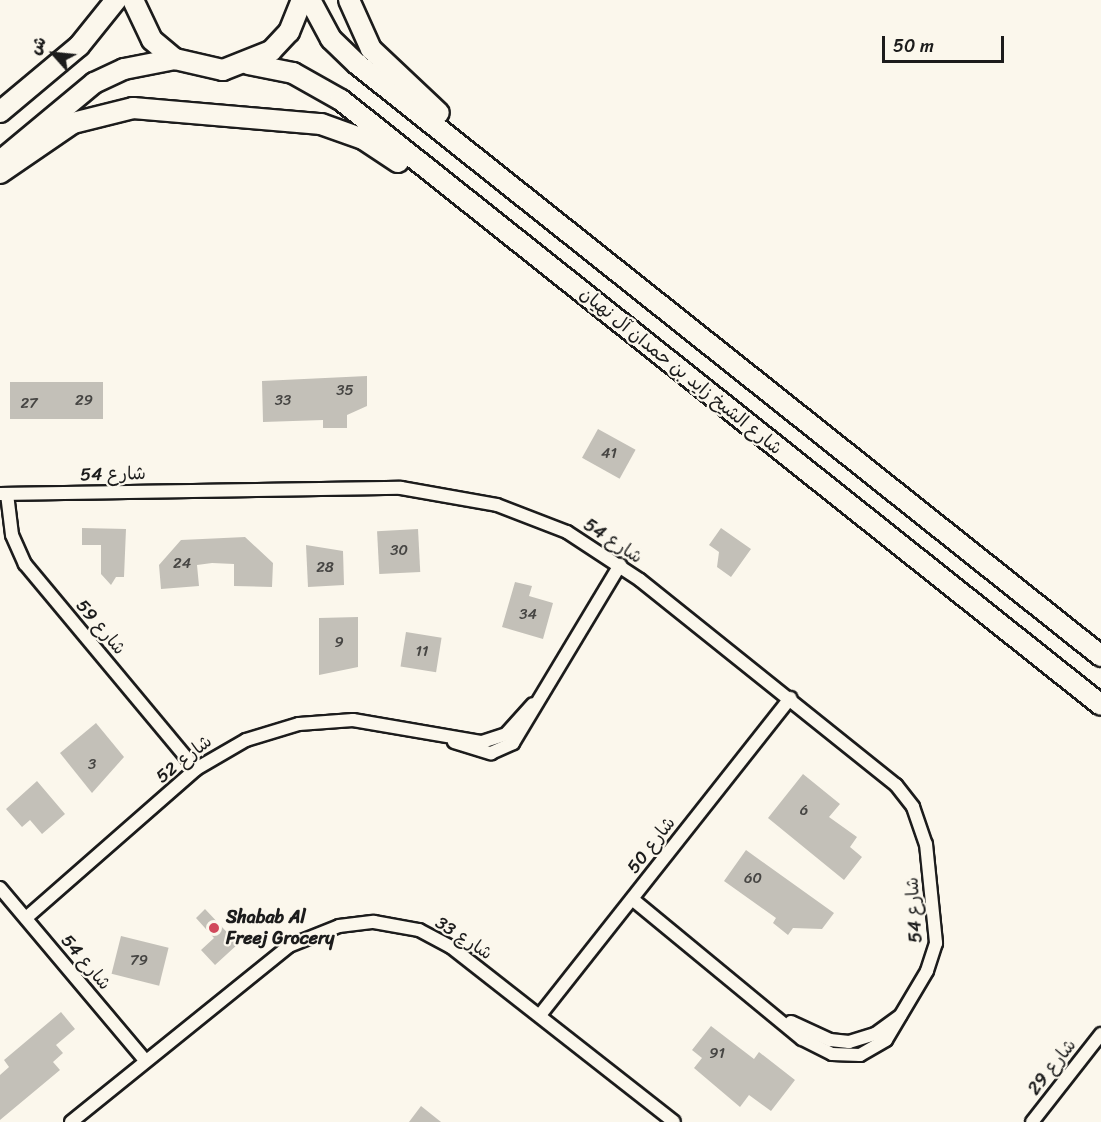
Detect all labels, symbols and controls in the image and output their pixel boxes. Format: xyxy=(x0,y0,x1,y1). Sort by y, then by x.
north arrow xyxy=(24,24,84,84)
scale bar xyxy=(885,24,1006,62)
text: 50 m xyxy=(893,30,934,62)
text: ش xyxy=(21,31,54,60)
street label: شارع الشيخ زايد بن حمدان آل نهيان xyxy=(576,283,786,459)
house number: 35 xyxy=(336,382,354,400)
house number: 29 xyxy=(75,392,93,410)
house number: 33 xyxy=(275,392,291,410)
house number: 27 xyxy=(20,395,38,413)
house number: 41 xyxy=(601,445,617,463)
street label: شارع 54 xyxy=(80,463,146,485)
street label: شارع 54 xyxy=(579,514,647,568)
house number: 30 xyxy=(390,542,408,560)
house number: 24 xyxy=(173,555,191,573)
house number: 28 xyxy=(316,559,334,577)
street label: شارع 59 xyxy=(72,595,130,659)
house number: 34 xyxy=(519,606,537,624)
house number: 9 xyxy=(334,634,344,652)
house number: 11 xyxy=(416,643,428,661)
street label: شارع 52 xyxy=(152,730,216,788)
house number: 3 xyxy=(88,756,96,774)
house number: 6 xyxy=(800,802,808,820)
street label: شارع 50 xyxy=(622,812,680,878)
house number: 60 xyxy=(744,870,762,888)
street label: شارع 54 xyxy=(901,876,927,944)
place label: Shabab Al Freej Grocery xyxy=(226,907,335,950)
street label: شارع 33 xyxy=(432,912,496,964)
marker: Shabab Al Freej Grocery xyxy=(207,921,221,935)
street label: شارع 54 xyxy=(57,930,115,994)
house number: 79 xyxy=(130,952,148,970)
street label: شارع 29 xyxy=(1023,1035,1081,1099)
house number: 91 xyxy=(709,1045,725,1063)

